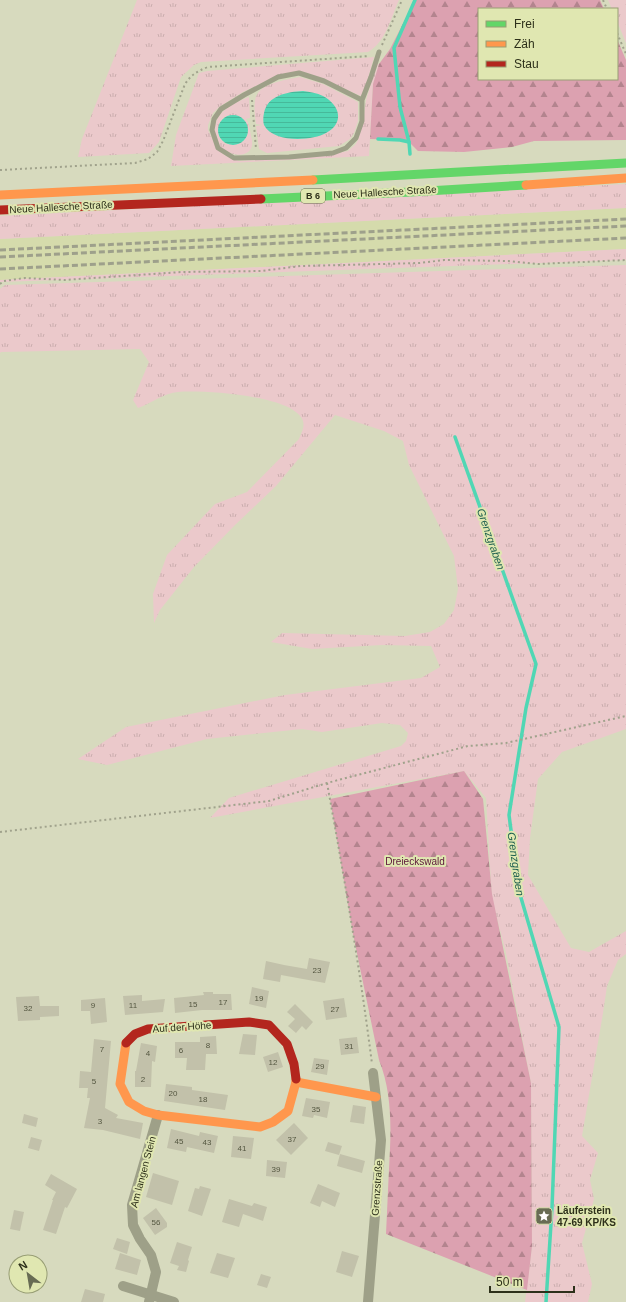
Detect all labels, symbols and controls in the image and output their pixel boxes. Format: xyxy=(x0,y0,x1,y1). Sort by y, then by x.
legend xyxy=(478,8,618,80)
text: Frei xyxy=(514,17,535,31)
text: Zäh xyxy=(514,37,535,51)
text: Stau xyxy=(514,57,539,71)
street label: Neue Hallesche Straße xyxy=(333,184,437,200)
road number: B 6 xyxy=(301,189,325,203)
street label: Neue Hallesche Straße xyxy=(9,199,113,215)
water label: Grenzgraben xyxy=(475,507,507,571)
water label: Grenzgraben xyxy=(506,831,526,897)
park label: Dreieckswald xyxy=(385,856,445,867)
house number: 23 xyxy=(313,966,322,975)
house number: 19 xyxy=(255,994,264,1003)
house number: 17 xyxy=(219,998,228,1007)
house number: 15 xyxy=(189,1000,198,1009)
house number: 9 xyxy=(91,1001,96,1010)
house number: 11 xyxy=(129,1001,138,1010)
house number: 32 xyxy=(24,1004,33,1013)
house number: 27 xyxy=(331,1005,340,1014)
street label: Auf der Höhe xyxy=(152,1019,212,1035)
house number: 8 xyxy=(206,1041,211,1050)
house number: 31 xyxy=(345,1042,354,1051)
house number: 7 xyxy=(100,1045,105,1054)
house number: 6 xyxy=(179,1046,184,1055)
house number: 4 xyxy=(146,1049,151,1058)
house number: 12 xyxy=(269,1058,278,1067)
house number: 29 xyxy=(316,1062,325,1071)
house number: 2 xyxy=(141,1075,146,1084)
house number: 5 xyxy=(92,1077,97,1086)
house number: 20 xyxy=(169,1089,178,1098)
house number: 18 xyxy=(199,1095,208,1104)
house number: 35 xyxy=(312,1105,321,1114)
house number: 3 xyxy=(98,1117,103,1126)
street label: Am langen Stein xyxy=(128,1135,158,1209)
house number: 37 xyxy=(288,1135,297,1144)
house number: 45 xyxy=(175,1137,184,1146)
house number: 43 xyxy=(203,1138,212,1147)
house number: 41 xyxy=(238,1144,247,1153)
street label: Grenzstraße xyxy=(370,1159,384,1216)
house number: 39 xyxy=(272,1165,281,1174)
place label: Läuferstein 47-69 KP/KS xyxy=(557,1205,616,1228)
place icon: Läuferstein 47-69 KP/KS xyxy=(534,1206,554,1226)
house number: 56 xyxy=(152,1218,161,1227)
north arrow xyxy=(8,1254,48,1294)
text: N xyxy=(16,1258,29,1273)
scale bar xyxy=(490,1268,574,1294)
text: 50 m xyxy=(496,1275,523,1289)

